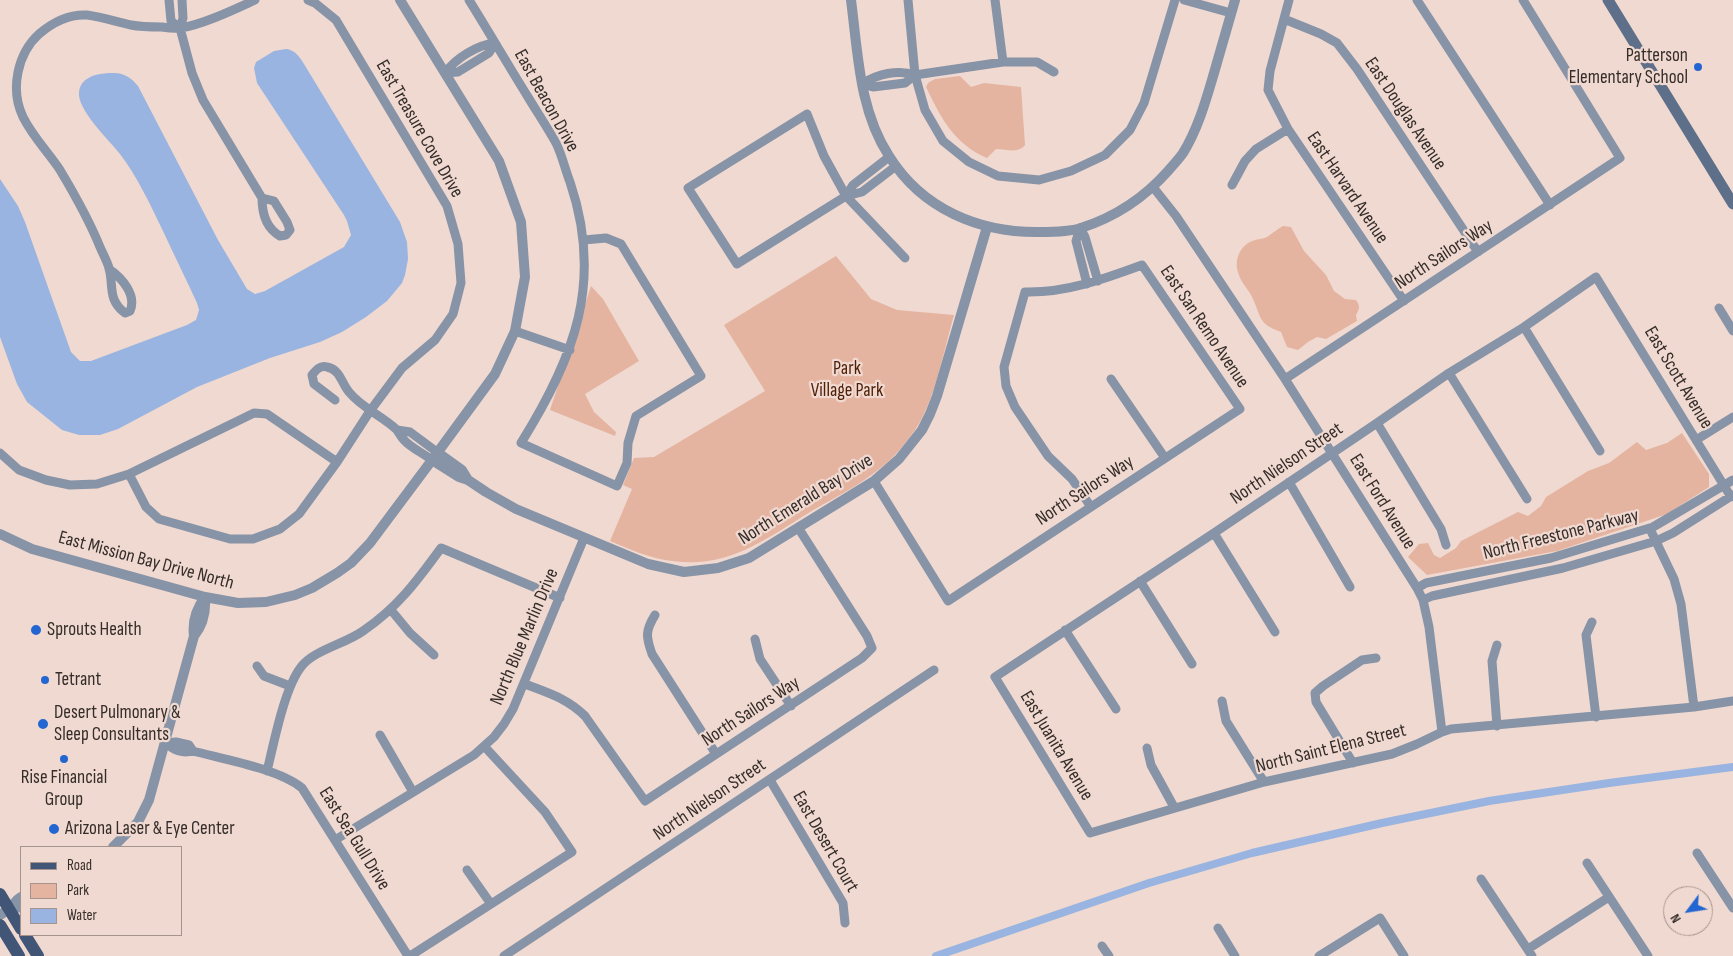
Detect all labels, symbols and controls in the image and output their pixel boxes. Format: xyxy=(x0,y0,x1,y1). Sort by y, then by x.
place label: Patterson Elementary School xyxy=(1569,45,1688,89)
street label: East Beacon Drive xyxy=(508,46,584,156)
street label: East Douglas Avenue xyxy=(1359,54,1451,174)
street label: East Treasure Cove Drive xyxy=(370,56,468,202)
marker: Patterson Elementary School xyxy=(1692,61,1704,73)
street label: East Harvard Avenue xyxy=(1301,128,1393,248)
street label: North Sailors Way xyxy=(1391,215,1497,295)
street label: East San Remo Avenue xyxy=(1155,261,1253,393)
street label: East Scott Avenue xyxy=(1639,323,1717,433)
park label: Park Village Park xyxy=(811,358,883,402)
street label: North Nielson Street xyxy=(1227,418,1347,510)
street label: North Emerald Bay Drive xyxy=(735,450,877,550)
street label: East Ford Avenue xyxy=(1344,450,1420,554)
street label: North Sailors Way xyxy=(1032,451,1138,531)
street label: North Freestone Parkway xyxy=(1481,505,1641,565)
street label: East Mission Bay Drive North xyxy=(56,527,236,595)
street label: North Blue Marlin Drive xyxy=(486,565,564,709)
place label: Sprouts Health xyxy=(47,619,142,641)
marker: Sprouts Health xyxy=(29,623,43,637)
place label: Tetrant xyxy=(55,669,101,691)
street label: North Sailors Way xyxy=(698,672,804,752)
marker: Tetrant xyxy=(39,674,51,686)
street label: East Juanita Avenue xyxy=(1014,687,1098,805)
place label: Desert Pulmonary & Sleep Consultants xyxy=(54,702,181,746)
marker: Desert Pulmonary & Sleep Consultants xyxy=(36,717,50,731)
street label: North Saint Elena Street xyxy=(1254,719,1408,779)
marker: Rise Financial Group xyxy=(58,753,70,765)
street label: North Nielson Street xyxy=(650,754,770,846)
place label: Rise Financial Group xyxy=(21,767,107,811)
street label: East Sea Gull Drive xyxy=(313,783,395,895)
street label: East Desert Court xyxy=(787,787,863,897)
place label: Arizona Laser & Eye Center xyxy=(65,818,235,840)
marker: Arizona Laser & Eye Center xyxy=(47,822,61,836)
legend xyxy=(20,846,182,936)
text: Road xyxy=(67,856,92,875)
text: Park xyxy=(67,881,89,900)
north arrow xyxy=(1663,886,1713,936)
text: Water xyxy=(67,906,97,925)
text: N xyxy=(1666,911,1685,926)

